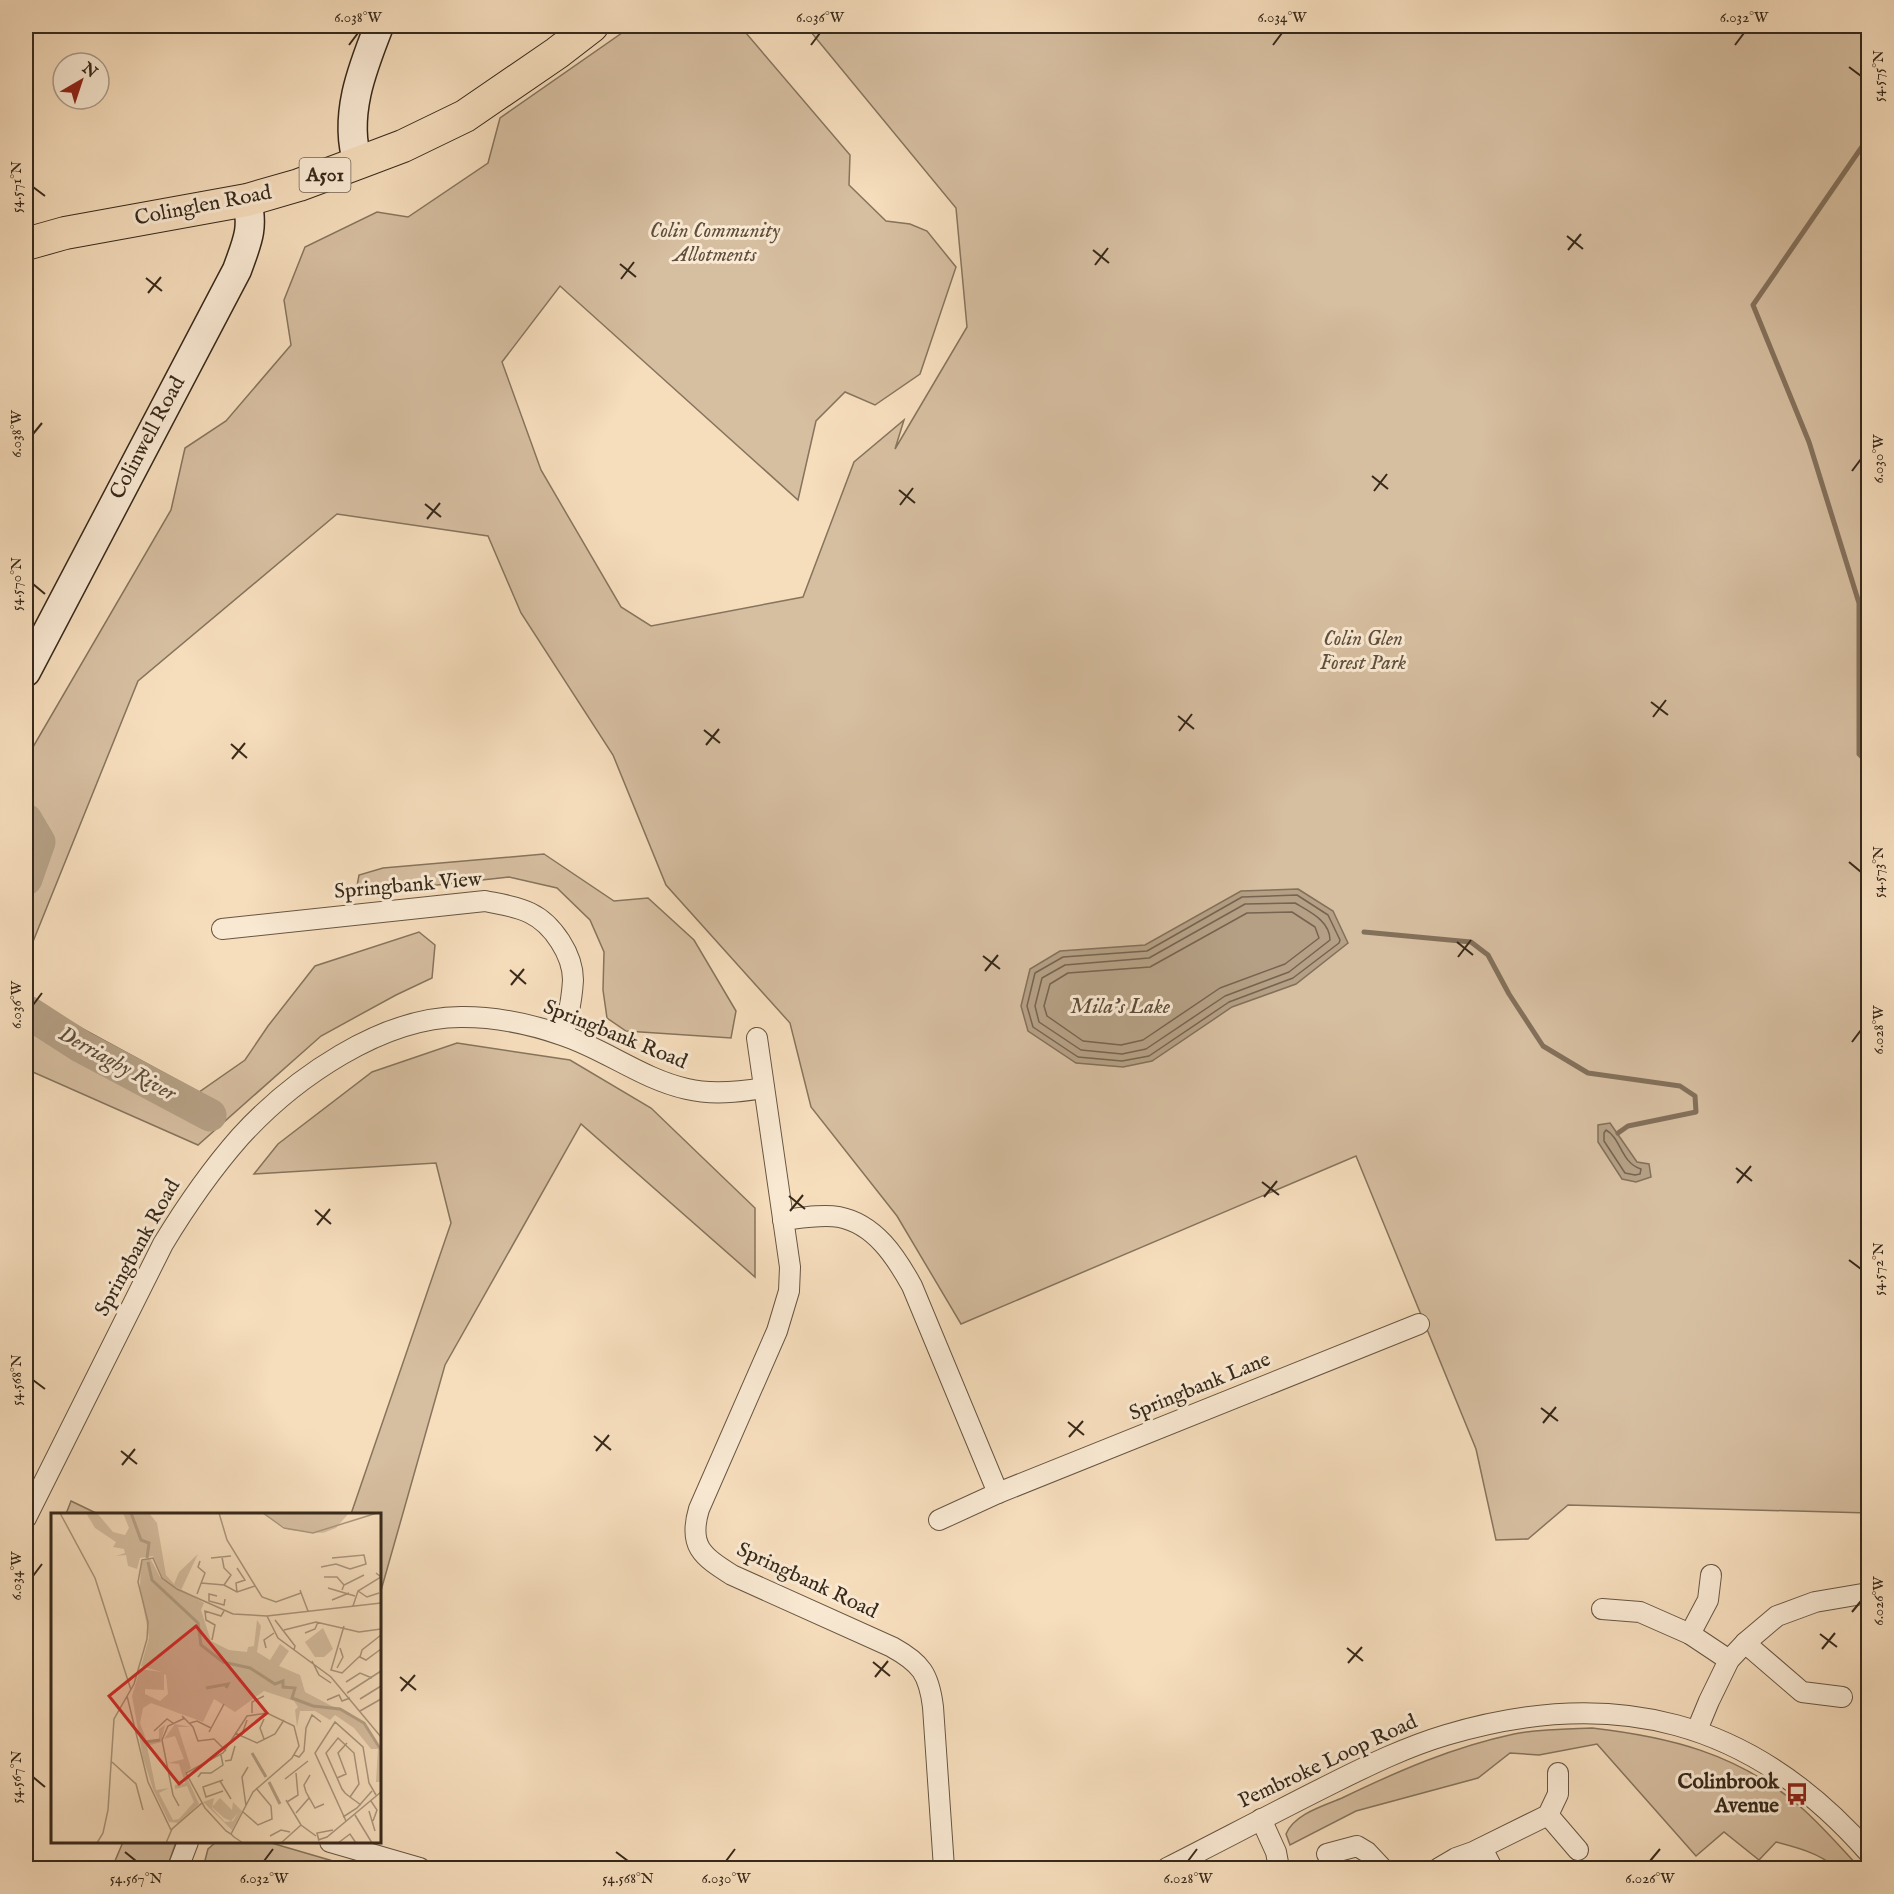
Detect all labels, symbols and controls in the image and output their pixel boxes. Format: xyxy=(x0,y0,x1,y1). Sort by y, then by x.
text: 6.038°W xyxy=(334,8,382,27)
text: 6.036°W xyxy=(796,8,845,27)
text: 6.034°W xyxy=(1258,8,1307,27)
text: 6.032°W xyxy=(1720,8,1769,27)
text: 54.575°N xyxy=(1869,50,1888,102)
north arrow xyxy=(51,51,111,111)
text: N xyxy=(77,58,101,83)
road number: A501 xyxy=(300,158,350,192)
text: 54.571°N xyxy=(7,161,26,213)
street label: Colinglen Road xyxy=(132,179,274,232)
park label: Colin Community Allotments xyxy=(650,218,780,269)
street label: Colinwell Road xyxy=(104,371,192,504)
text: 6.038°W xyxy=(7,410,26,458)
text: 6.030°W xyxy=(1869,434,1888,483)
text: 54.570°N xyxy=(7,557,26,611)
park label: Colin Glen Forest Park xyxy=(1320,626,1407,677)
text: 54.573°N xyxy=(1869,846,1888,898)
street label: Springbank View xyxy=(333,866,484,906)
text: 6.036°W xyxy=(7,980,26,1029)
water label: Mila's Lake xyxy=(1070,993,1171,1021)
street label: Springbank Road xyxy=(539,994,692,1076)
text: 6.028°W xyxy=(1869,1005,1888,1054)
water label: Derriaghy River xyxy=(53,1020,182,1109)
street label: Springbank Road xyxy=(89,1174,187,1321)
text: 54.572°N xyxy=(1869,1242,1888,1296)
street label: Springbank Lane xyxy=(1125,1346,1275,1428)
text: 54.568°N xyxy=(7,1354,26,1406)
inset map xyxy=(51,1513,381,1843)
street label: Springbank Road xyxy=(732,1536,883,1626)
text: 6.034°W xyxy=(7,1551,26,1600)
text: 6.026°W xyxy=(1869,1576,1888,1626)
street label: Pembroke Loop Road xyxy=(1234,1708,1422,1815)
text: 54.567°N xyxy=(7,1751,26,1803)
place label: Colinbrook Avenue xyxy=(1678,1769,1780,1820)
bus stop icon: Colinbrook Avenue xyxy=(1784,1781,1810,1807)
text: 54.567°N xyxy=(110,1869,162,1888)
text: 6.032°W xyxy=(240,1869,289,1888)
text: 54.568°N xyxy=(602,1869,654,1888)
text: 6.030°W xyxy=(702,1869,751,1888)
text: 6.028°W xyxy=(1164,1869,1213,1888)
text: 6.026°W xyxy=(1625,1869,1675,1888)

